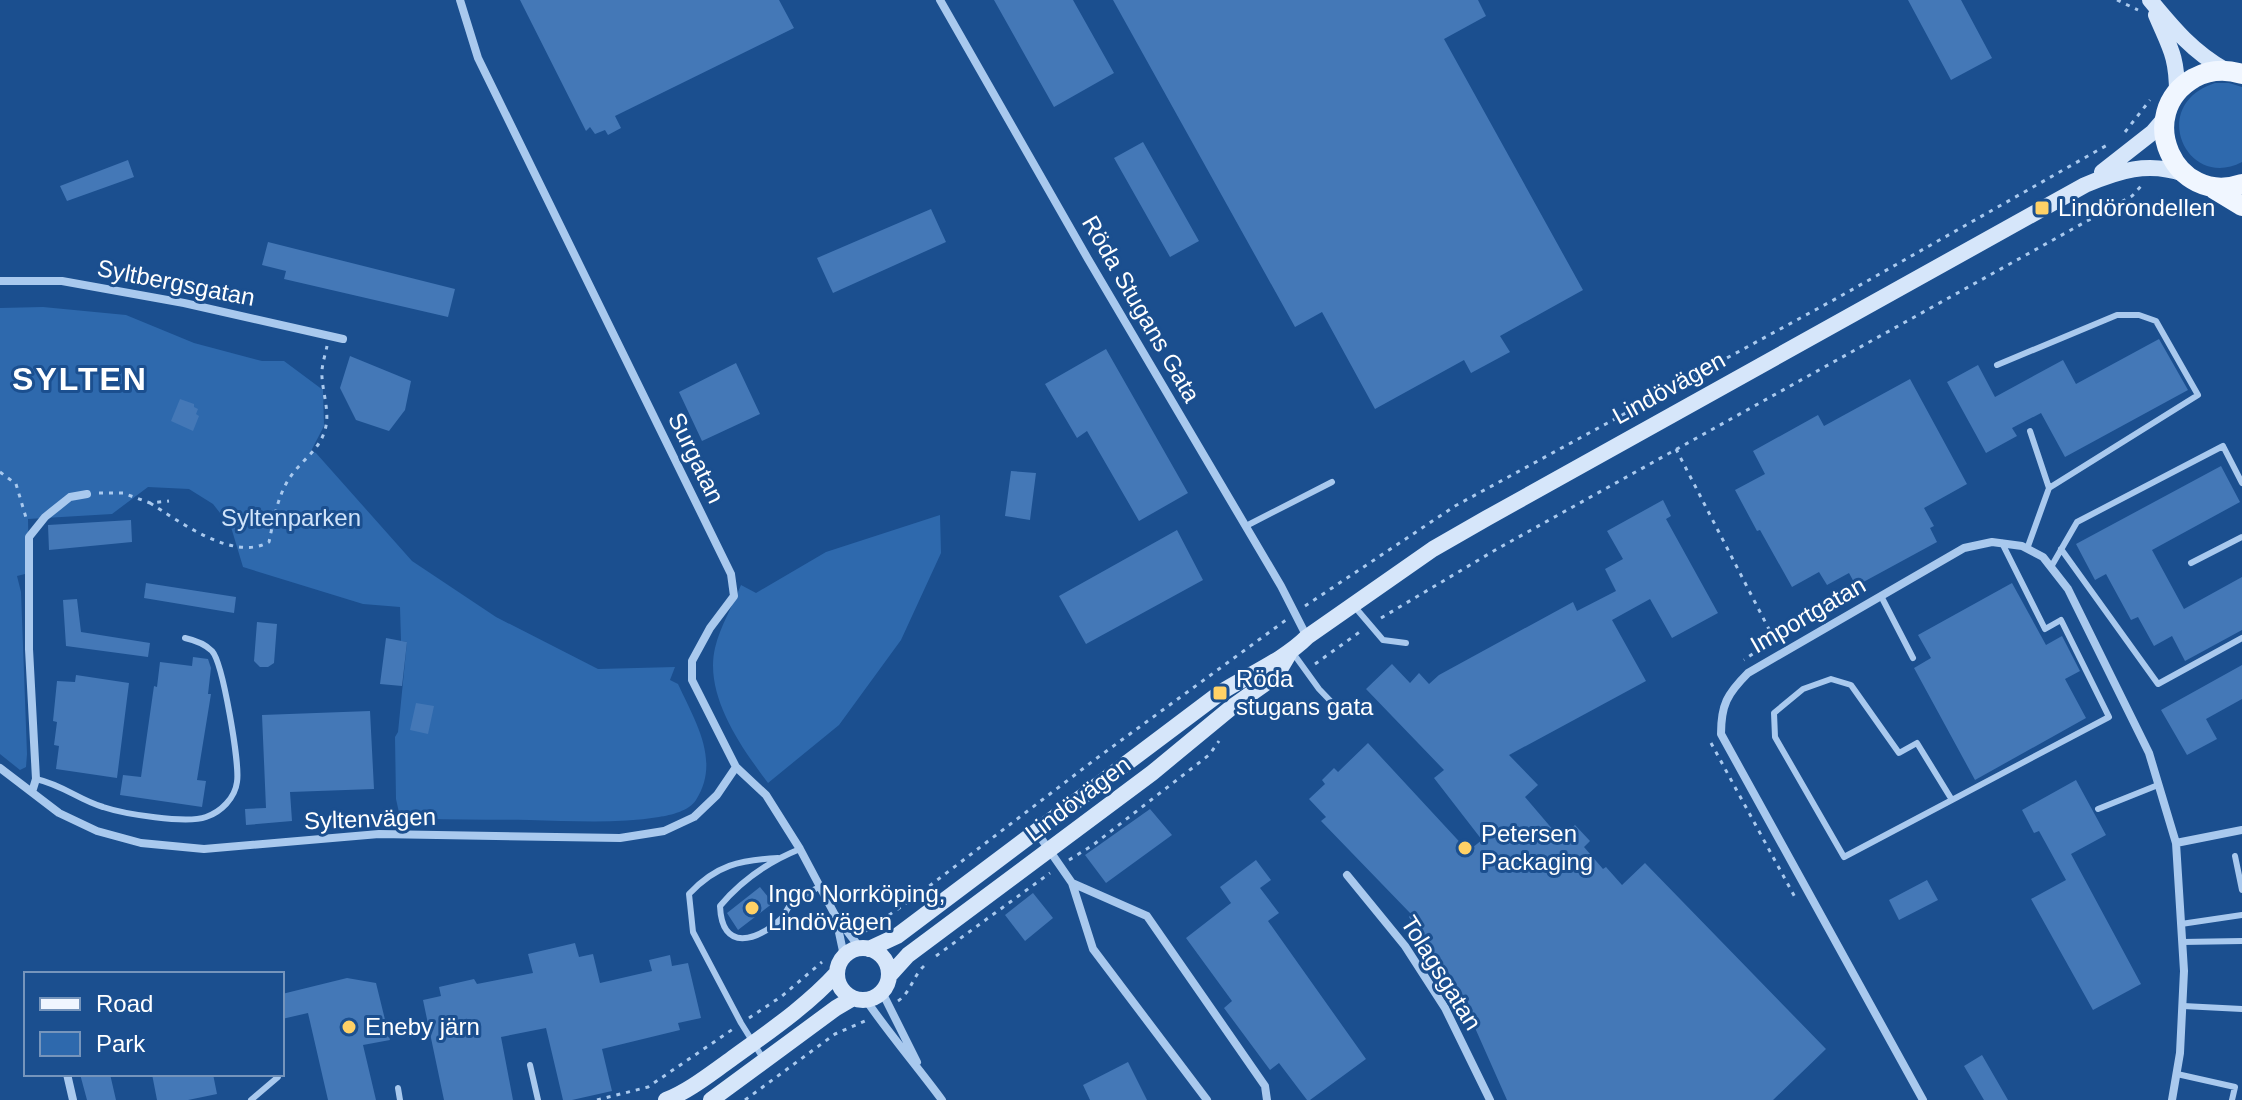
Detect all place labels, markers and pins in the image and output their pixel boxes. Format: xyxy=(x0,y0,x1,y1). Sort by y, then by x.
place label: Lindörondellen xyxy=(2058,194,2215,221)
marker: Lindörondellen xyxy=(2033,199,2051,217)
place label: Röda stugans gata xyxy=(1236,665,1374,720)
marker: Röda stugans gata xyxy=(1211,684,1229,702)
place label: Petersen Packaging xyxy=(1481,820,1593,875)
marker: Petersen Packaging xyxy=(1456,839,1474,857)
place label: Ingo Norrköping, Lindövägen xyxy=(768,880,945,935)
marker: Ingo Norrköping, Lindövägen xyxy=(743,899,761,917)
place label: Eneby järn xyxy=(365,1013,480,1040)
marker: Eneby järn xyxy=(340,1018,358,1036)

